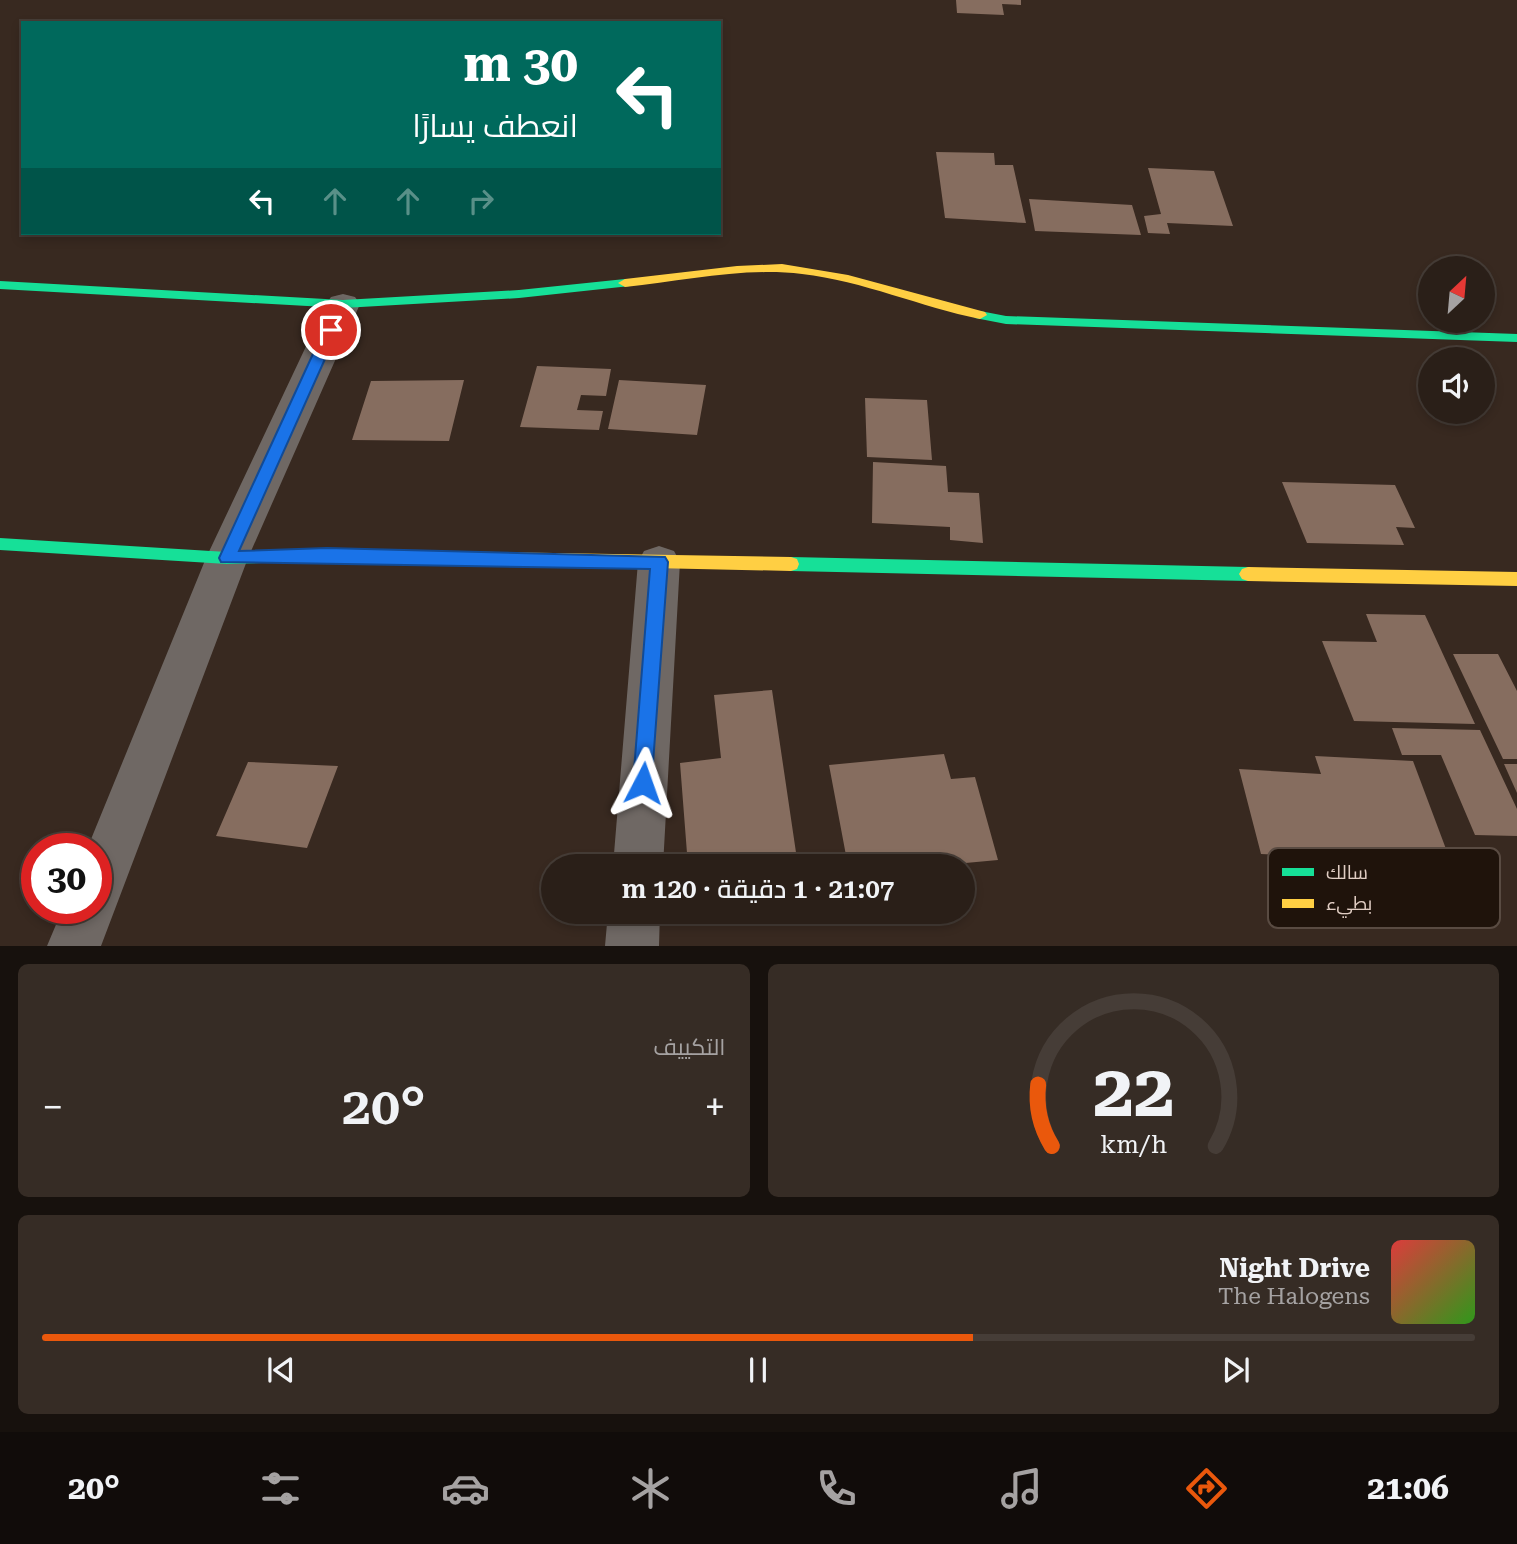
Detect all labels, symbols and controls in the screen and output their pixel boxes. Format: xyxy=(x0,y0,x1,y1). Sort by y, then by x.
text: 30 m xyxy=(463,36,578,93)
icon: left xyxy=(602,49,693,140)
text: انعطف يسارًا xyxy=(412,107,578,145)
icon: left xyxy=(243,182,281,220)
icon: ahead xyxy=(316,182,354,220)
icon: ahead xyxy=(389,182,427,220)
icon: right xyxy=(462,182,500,220)
north arrow xyxy=(1418,256,1494,332)
map controls xyxy=(1418,256,1495,424)
pin xyxy=(301,300,361,360)
icon: arrive xyxy=(312,311,350,349)
button: sound xyxy=(1418,347,1495,424)
position arrow xyxy=(606,746,680,820)
speed limit sign: 30 xyxy=(21,833,112,924)
legend xyxy=(1268,848,1500,928)
text: سالك xyxy=(1326,861,1368,884)
text: 21:07 · 1 دقيقة · 120 m xyxy=(622,874,894,904)
text: بطيء xyxy=(1326,892,1372,918)
text: التكييف xyxy=(653,1034,726,1061)
text: 22 xyxy=(1092,1050,1174,1135)
text: 20° xyxy=(342,1076,426,1137)
text: − xyxy=(42,1085,63,1129)
text: + xyxy=(704,1085,726,1129)
text: km/h xyxy=(1100,1130,1167,1159)
text: Night Drive xyxy=(1219,1253,1370,1283)
text: The Halogens xyxy=(1218,1283,1370,1310)
icon: previous xyxy=(262,1351,300,1389)
icon: pause xyxy=(739,1351,777,1389)
icon: next xyxy=(1217,1351,1255,1389)
icon: filters xyxy=(256,1464,305,1513)
icon: car xyxy=(441,1464,490,1513)
icon: climate xyxy=(626,1464,675,1513)
icon: phone xyxy=(812,1464,861,1513)
icon: music xyxy=(997,1464,1046,1513)
icon: directions xyxy=(1182,1464,1231,1513)
text: 20° xyxy=(68,1469,120,1507)
text: 21:06 xyxy=(1367,1469,1449,1507)

